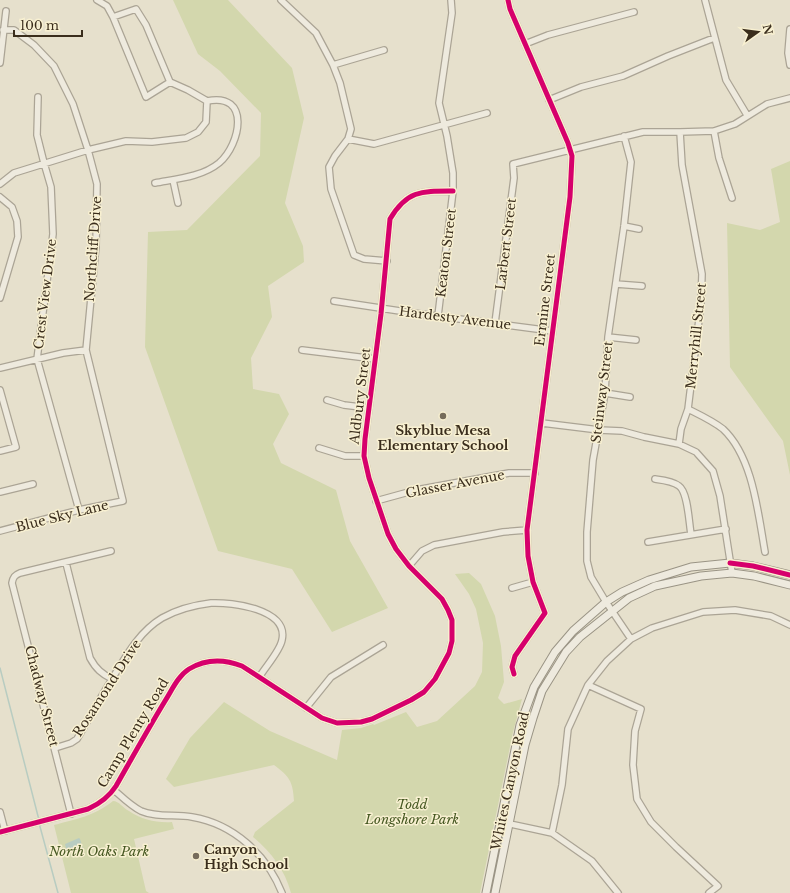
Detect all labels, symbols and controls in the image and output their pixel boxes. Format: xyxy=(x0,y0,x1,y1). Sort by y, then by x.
scale bar xyxy=(14,12,82,38)
north arrow xyxy=(738,12,778,52)
text: 100 m xyxy=(20,18,59,33)
text: N xyxy=(760,23,776,37)
street label: Northcliff Drive xyxy=(81,196,105,302)
street label: Larbert Street xyxy=(492,197,520,291)
street label: Keaton Street xyxy=(432,207,460,299)
street label: Crest View Drive xyxy=(30,238,60,350)
street label: Ermine Street xyxy=(531,253,559,347)
street label: Merryhill Street xyxy=(682,282,710,390)
street label: Hardesty Avenue xyxy=(398,303,512,333)
street label: Steinway Street xyxy=(587,340,617,444)
street label: Aldbury Street xyxy=(346,347,374,446)
marker: Skyblue Mesa Elementary School xyxy=(438,411,448,421)
place label: Skyblue Mesa Elementary School xyxy=(378,422,509,454)
street label: Glasser Avenue xyxy=(404,466,506,502)
street label: Blue Sky Lane xyxy=(14,496,110,536)
street label: Rosamond Drive xyxy=(69,636,145,740)
street label: Chadway Street xyxy=(21,644,63,749)
street label: Camp Plenty Road xyxy=(94,675,173,791)
street label: Whites Canyon Road xyxy=(487,710,533,853)
park label: Todd Longshore Park xyxy=(364,796,459,828)
place label: Canyon High School xyxy=(204,841,289,873)
park label: North Oaks Park xyxy=(48,843,149,860)
marker: Canyon High School xyxy=(191,851,201,861)

